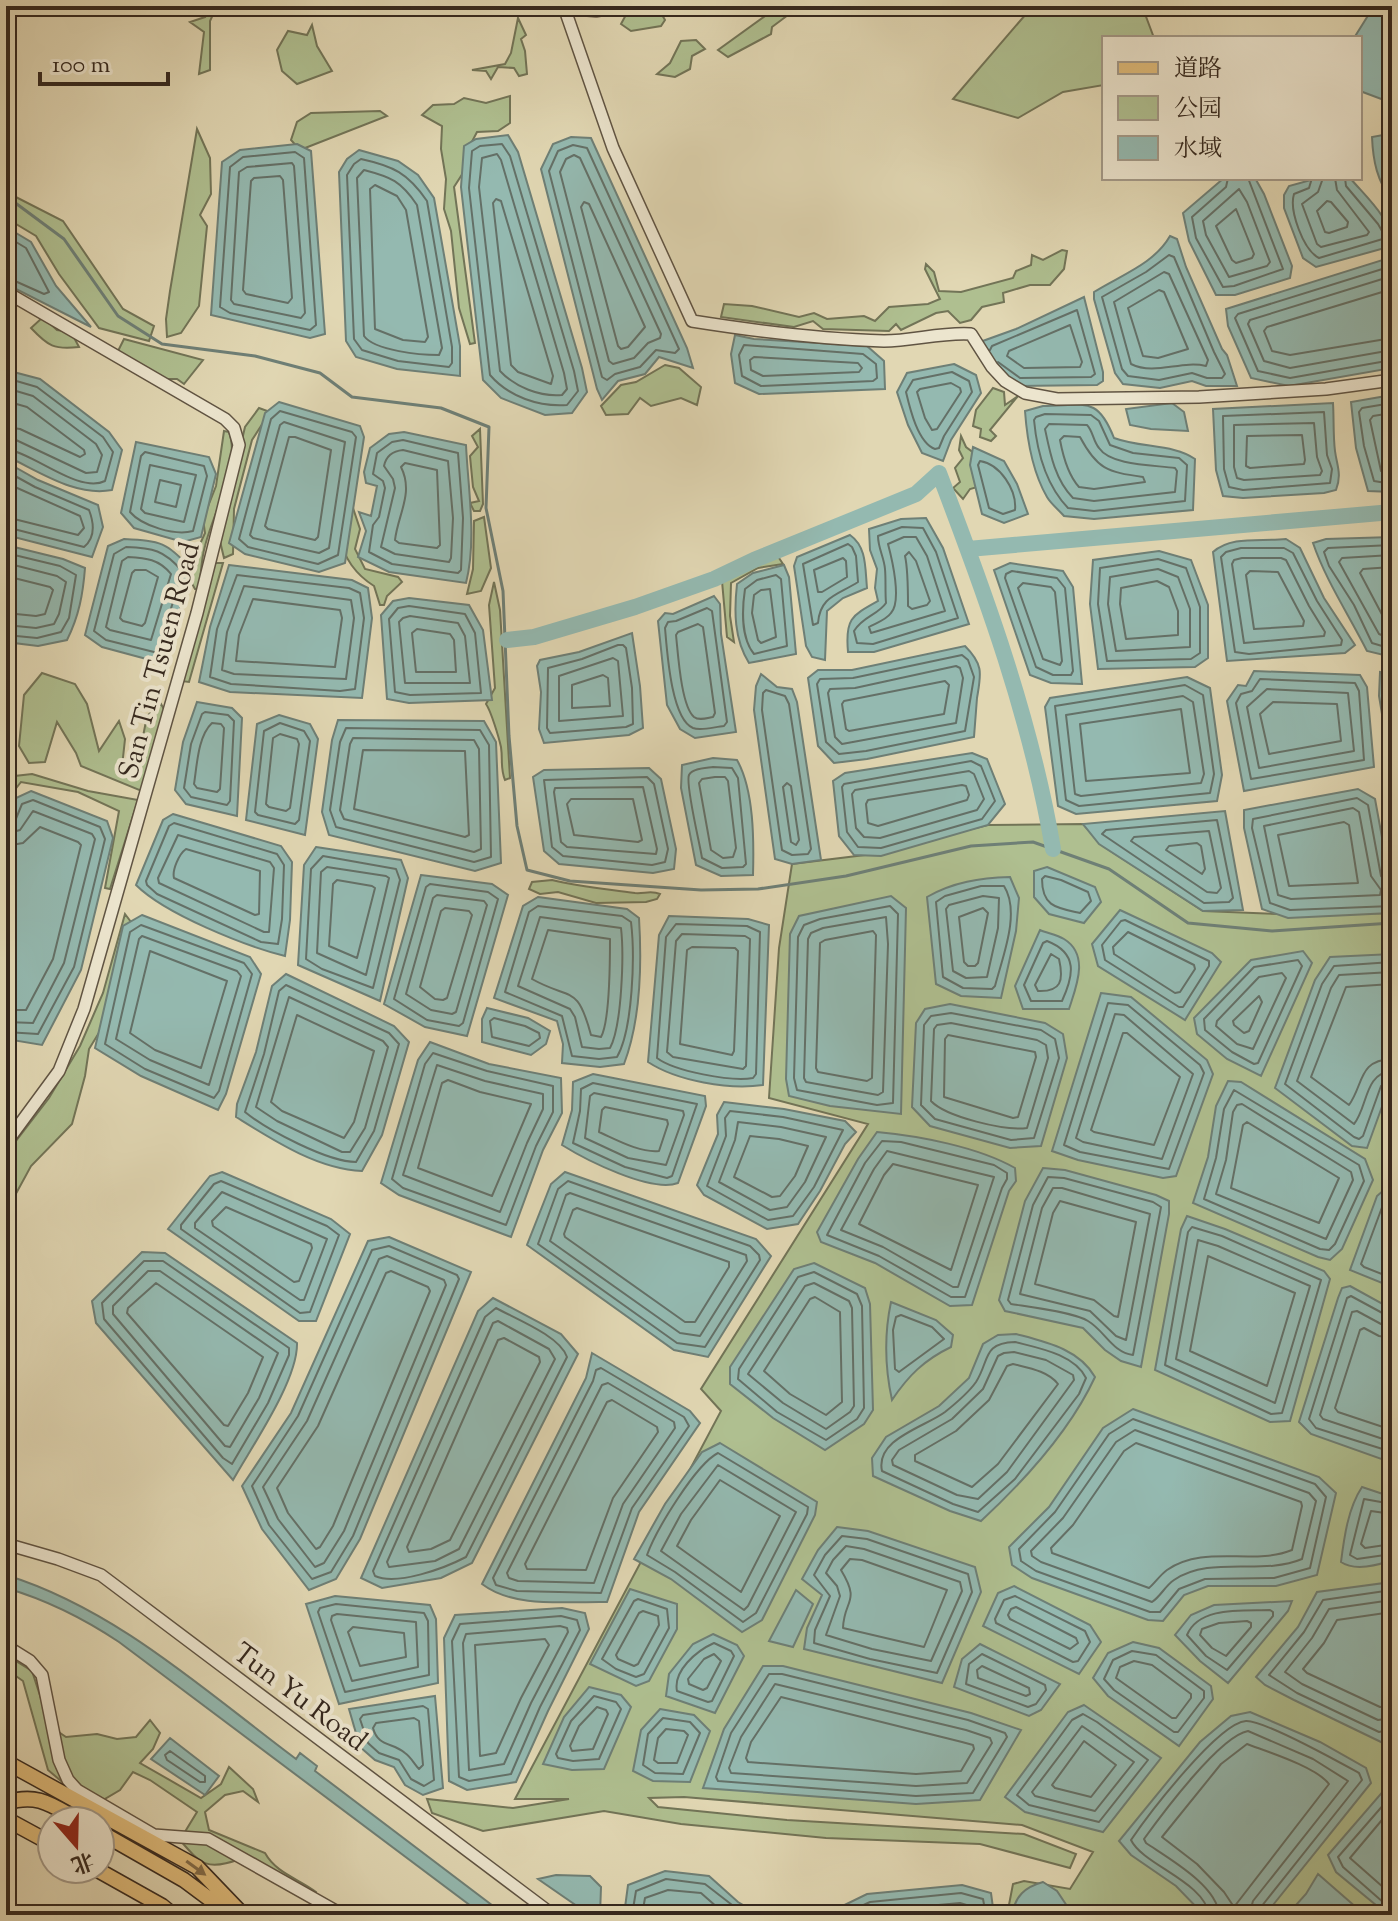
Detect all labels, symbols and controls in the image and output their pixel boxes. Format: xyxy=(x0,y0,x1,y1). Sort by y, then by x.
scale bar xyxy=(40,36,168,86)
legend xyxy=(1102,36,1362,180)
text: 100 m xyxy=(52,49,110,83)
text: 道路 xyxy=(1174,53,1222,87)
text: 公园 xyxy=(1174,93,1222,127)
text: 水域 xyxy=(1174,133,1222,167)
street label: San Tin Tsuen Road xyxy=(110,538,212,784)
street label: Tun Yu Road xyxy=(224,1635,375,1762)
north arrow xyxy=(36,1805,116,1885)
text: 北 xyxy=(66,1842,98,1880)
one-way arrow xyxy=(185,1860,207,1876)

